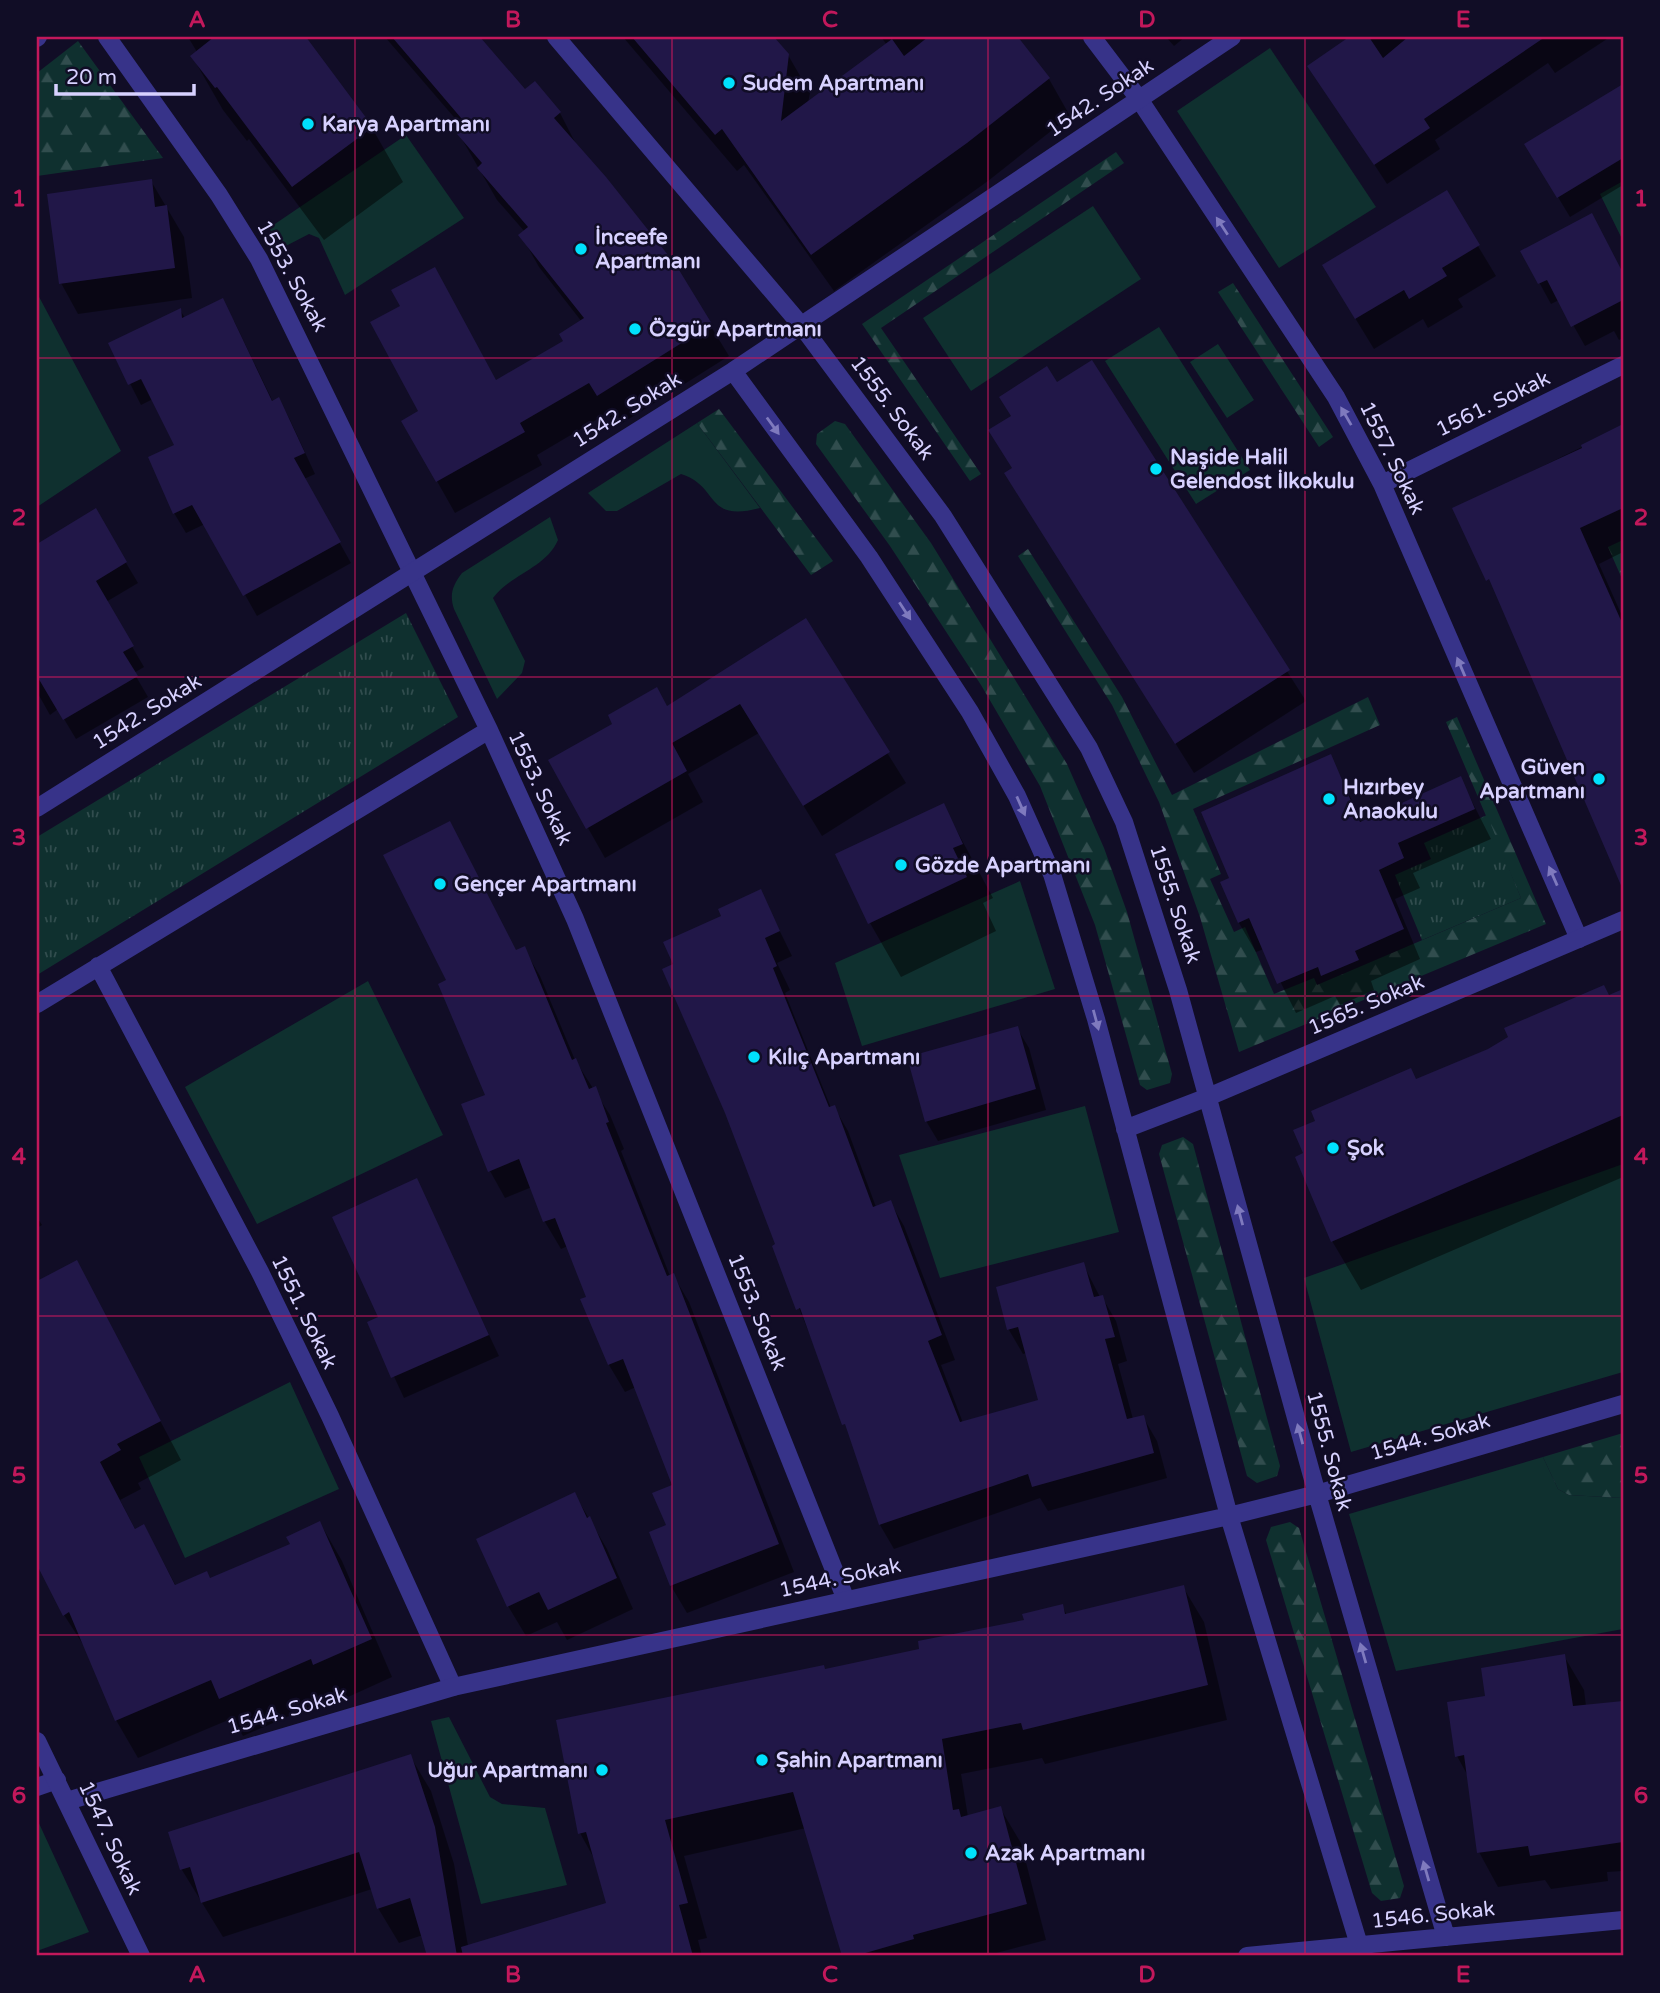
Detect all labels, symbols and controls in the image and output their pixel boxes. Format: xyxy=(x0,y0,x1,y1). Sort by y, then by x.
text: A xyxy=(188,6,206,34)
text: B xyxy=(505,6,521,34)
text: C xyxy=(822,6,838,34)
text: D xyxy=(1138,6,1156,34)
text: E xyxy=(1456,6,1470,34)
scale bar xyxy=(56,52,194,96)
street label: 1542. Sokak xyxy=(1042,53,1158,143)
text: 20 m xyxy=(66,65,117,90)
place label: Sudem Apartmanı xyxy=(743,71,924,96)
marker: Sudem Apartmanı xyxy=(721,75,737,91)
place label: Karya Apartmanı xyxy=(322,112,490,137)
marker: Karya Apartmanı xyxy=(300,116,316,132)
text: 1 xyxy=(12,185,26,213)
text: 1 xyxy=(1634,185,1648,213)
street label: 1553. Sokak xyxy=(251,216,333,336)
one-way arrow xyxy=(1216,216,1229,235)
place label: İnceefe Apartmanı xyxy=(595,225,701,274)
marker: İnceefe Apartmanı xyxy=(573,241,589,257)
place label: Özgür Apartmanı xyxy=(649,317,822,342)
marker: Özgür Apartmanı xyxy=(627,321,643,337)
street label: 1555. Sokak xyxy=(845,351,939,465)
street label: 1561. Sokak xyxy=(1432,366,1554,442)
street label: 1542. Sokak xyxy=(568,367,686,453)
street label: 1557. Sokak xyxy=(1354,397,1430,519)
one-way arrow xyxy=(1341,406,1353,426)
one-way arrow xyxy=(766,416,780,435)
place label: Naşide Halil Gelendost İlkokulu xyxy=(1170,445,1354,494)
marker: Naşide Halil Gelendost İlkokulu xyxy=(1148,461,1164,477)
text: 2 xyxy=(12,504,26,532)
text: 2 xyxy=(1634,504,1648,532)
one-way arrow xyxy=(898,601,911,621)
one-way arrow xyxy=(1456,657,1467,678)
street label: 1542. Sokak xyxy=(88,669,206,755)
street label: 1553. Sokak xyxy=(502,727,578,849)
place label: Güven Apartmanı xyxy=(1479,755,1585,804)
marker: Güven Apartmanı xyxy=(1591,771,1607,787)
place label: Hızırbey Anaokulu xyxy=(1343,775,1438,824)
marker: Hızırbey Anaokulu xyxy=(1321,791,1337,807)
one-way arrow xyxy=(1015,796,1027,816)
text: 3 xyxy=(12,824,26,852)
text: 3 xyxy=(1634,824,1648,852)
street label: 1555. Sokak xyxy=(1144,841,1206,967)
place label: Gözde Apartmanı xyxy=(915,853,1090,878)
marker: Gözde Apartmanı xyxy=(893,857,909,873)
one-way arrow xyxy=(1547,866,1559,886)
place label: Gençer Apartmanı xyxy=(454,872,637,897)
marker: Gençer Apartmanı xyxy=(432,876,448,892)
street label: 1565. Sokak xyxy=(1304,969,1428,1041)
one-way arrow xyxy=(1091,1010,1102,1032)
place label: Kılıç Apartmanı xyxy=(768,1045,920,1070)
marker: Kılıç Apartmanı xyxy=(746,1049,762,1065)
place label: Şok xyxy=(1347,1136,1385,1161)
marker: Şok xyxy=(1325,1140,1341,1156)
text: 4 xyxy=(12,1143,27,1171)
text: 4 xyxy=(1634,1143,1649,1171)
one-way arrow xyxy=(1235,1204,1245,1225)
street label: 1553. Sokak xyxy=(722,1250,792,1374)
street label: 1551. Sokak xyxy=(266,1251,342,1373)
street label: 1555. Sokak xyxy=(1301,1388,1357,1514)
street label: 1544. Sokak xyxy=(1367,1408,1493,1466)
one-way arrow xyxy=(1294,1423,1305,1445)
text: 5 xyxy=(12,1462,26,1490)
text: 5 xyxy=(1634,1462,1648,1490)
street label: 1544. Sokak xyxy=(777,1553,903,1603)
one-way arrow xyxy=(1357,1642,1367,1663)
street label: 1544. Sokak xyxy=(224,1682,350,1740)
place label: Şahin Apartmanı xyxy=(776,1748,943,1773)
marker: Şahin Apartmanı xyxy=(754,1752,770,1768)
place label: Uğur Apartmanı xyxy=(427,1758,588,1783)
marker: Uğur Apartmanı xyxy=(594,1762,610,1778)
street label: 1547. Sokak xyxy=(73,1777,147,1899)
text: 6 xyxy=(12,1782,26,1810)
text: 6 xyxy=(1634,1782,1648,1810)
place label: Azak Apartmanı xyxy=(985,1841,1146,1866)
marker: Azak Apartmanı xyxy=(963,1845,979,1861)
one-way arrow xyxy=(1421,1860,1431,1881)
street label: 1546. Sokak xyxy=(1370,1896,1496,1934)
text: A xyxy=(188,1961,206,1989)
text: B xyxy=(505,1961,521,1989)
text: C xyxy=(822,1961,838,1989)
text: D xyxy=(1138,1961,1156,1989)
text: E xyxy=(1456,1961,1470,1989)

